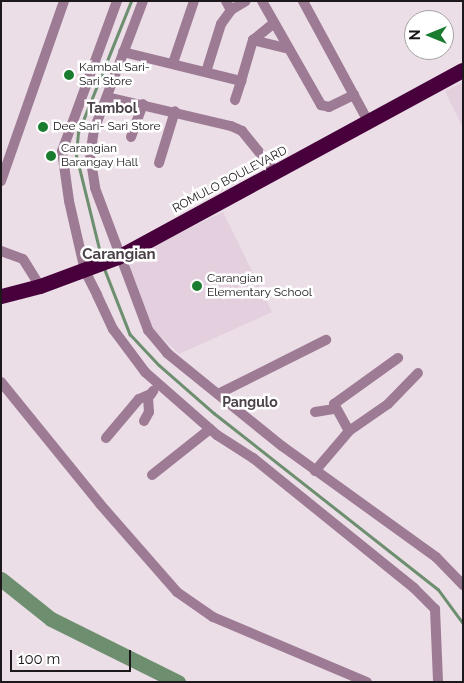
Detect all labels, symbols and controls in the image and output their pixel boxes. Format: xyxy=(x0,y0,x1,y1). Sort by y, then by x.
north arrow xyxy=(404,10,454,60)
text: N xyxy=(407,30,423,40)
place label: Kambal Sari- Sari Store xyxy=(79,61,150,89)
marker: Kambal Sari- Sari Store xyxy=(63,69,75,81)
district label: Tambol xyxy=(87,100,137,116)
place label: Dee Sari- Sari Store xyxy=(53,120,161,134)
marker: Dee Sari- Sari Store xyxy=(37,121,49,133)
place label: Carangian Barangay Hall xyxy=(61,142,138,170)
street label: ROMULO BOULEVARD xyxy=(170,144,290,216)
marker: Carangian Barangay Hall xyxy=(45,150,57,162)
district label: Carangian xyxy=(82,246,156,264)
place label: Carangian Elementary School xyxy=(207,272,312,300)
marker: Carangian Elementary School xyxy=(191,280,203,292)
district label: Pangulo xyxy=(222,394,278,410)
scale bar xyxy=(12,640,134,672)
text: 100 m xyxy=(18,650,60,668)

